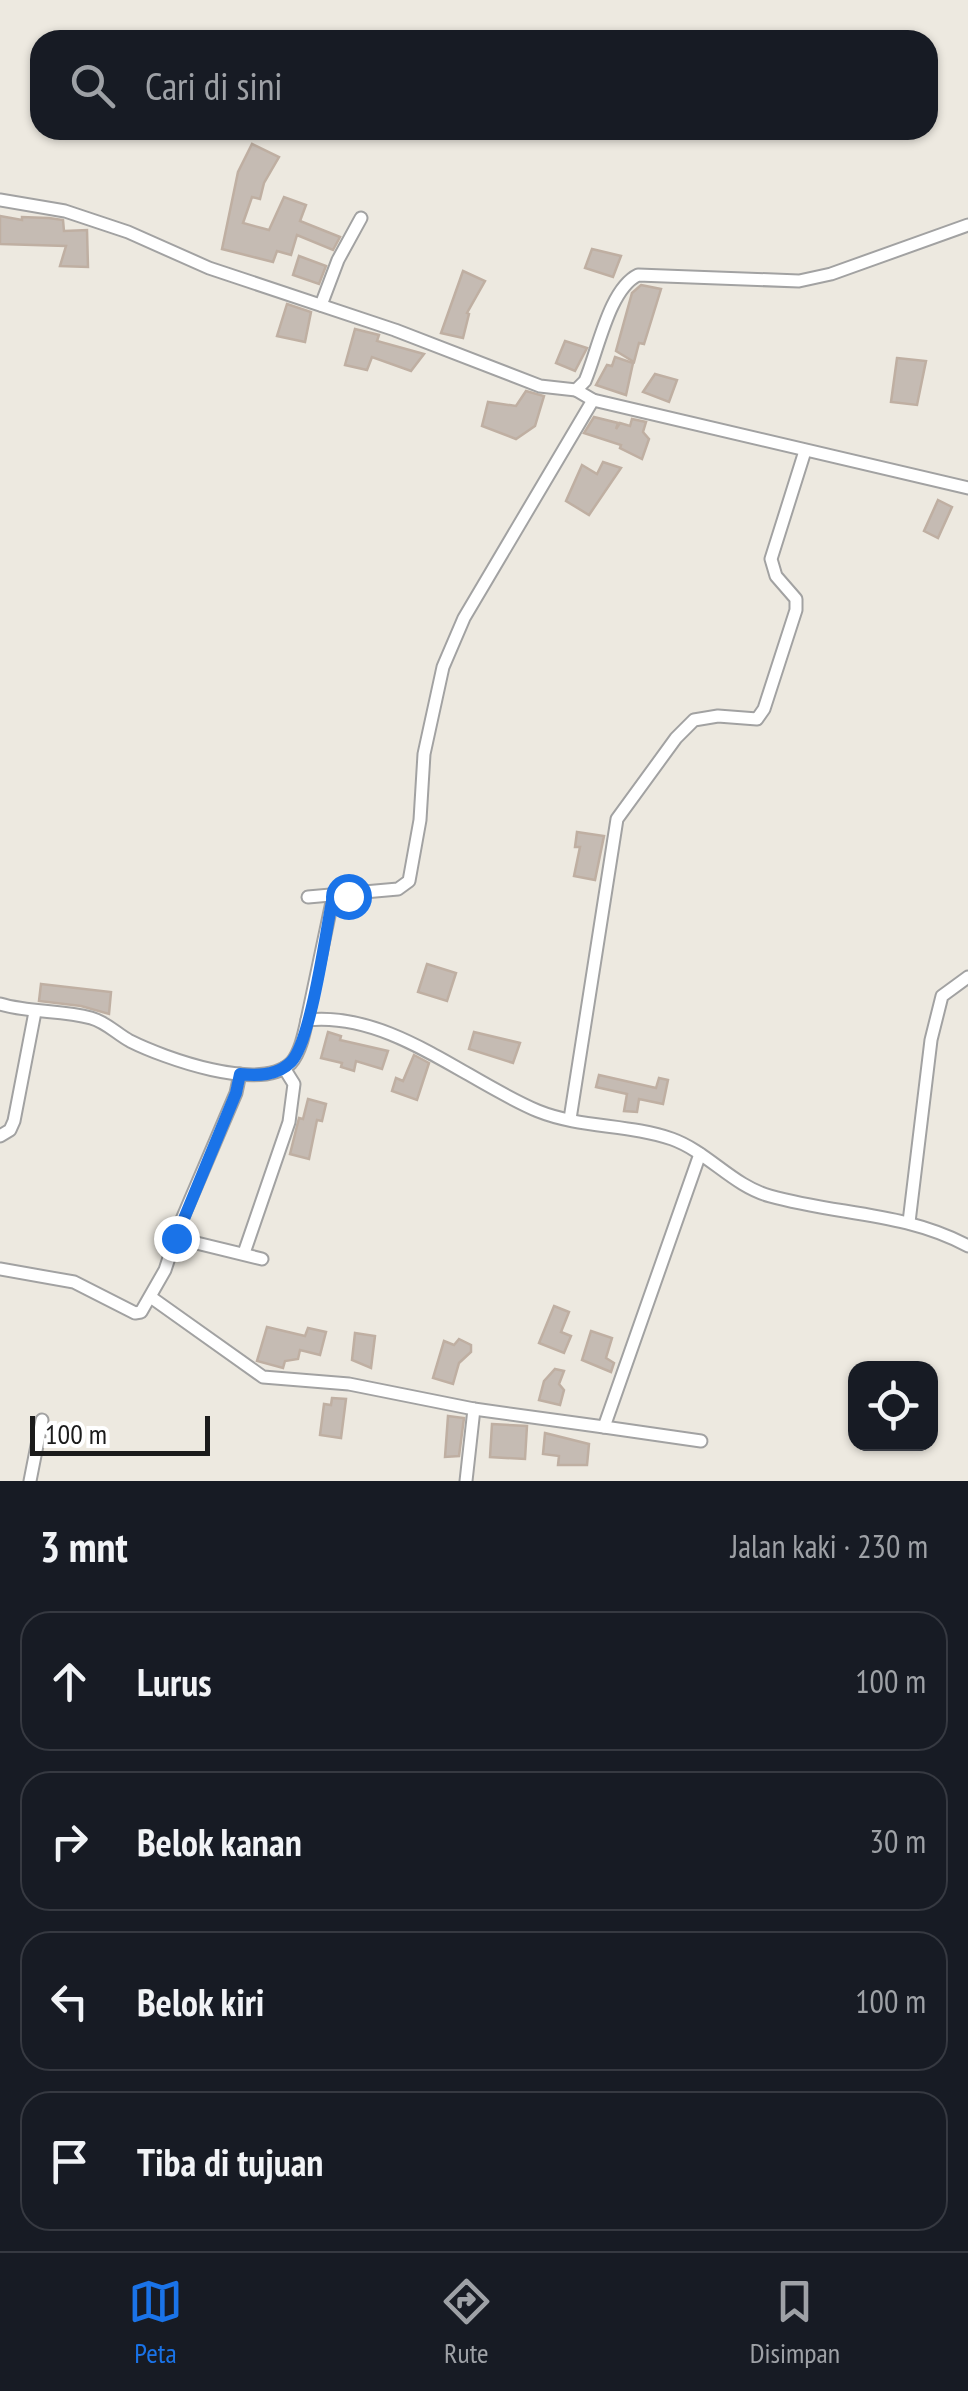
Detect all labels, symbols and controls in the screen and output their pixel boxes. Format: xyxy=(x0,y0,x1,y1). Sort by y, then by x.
search box xyxy=(30,30,938,140)
icon: search xyxy=(65,58,120,113)
text: Cari di sini xyxy=(145,61,283,110)
route start xyxy=(326,874,372,920)
route end xyxy=(154,1216,200,1262)
map controls xyxy=(848,1361,938,1451)
button: locate xyxy=(848,1361,938,1451)
scale bar xyxy=(30,1411,210,1456)
text: 100 m xyxy=(45,1415,107,1452)
text: 3 mnt xyxy=(40,1519,128,1574)
text: Jalan kaki · 230 m xyxy=(731,1525,928,1567)
icon: ahead xyxy=(42,1654,97,1709)
text: Lurus xyxy=(137,1657,211,1706)
text: 100 m xyxy=(855,1660,926,1702)
icon: right xyxy=(42,1814,97,1869)
text: Belok kanan xyxy=(137,1817,302,1866)
text: 30 m xyxy=(870,1820,926,1862)
icon: left xyxy=(42,1974,97,2029)
text: Belok kiri xyxy=(137,1977,264,2026)
text: 100 m xyxy=(855,1980,926,2022)
icon: arrive xyxy=(42,2134,97,2189)
text: Tiba di tujuan xyxy=(137,2137,323,2186)
tab: Peta xyxy=(128,2274,183,2371)
tab: Rute xyxy=(439,2274,494,2371)
tab: Disimpan xyxy=(750,2274,840,2371)

